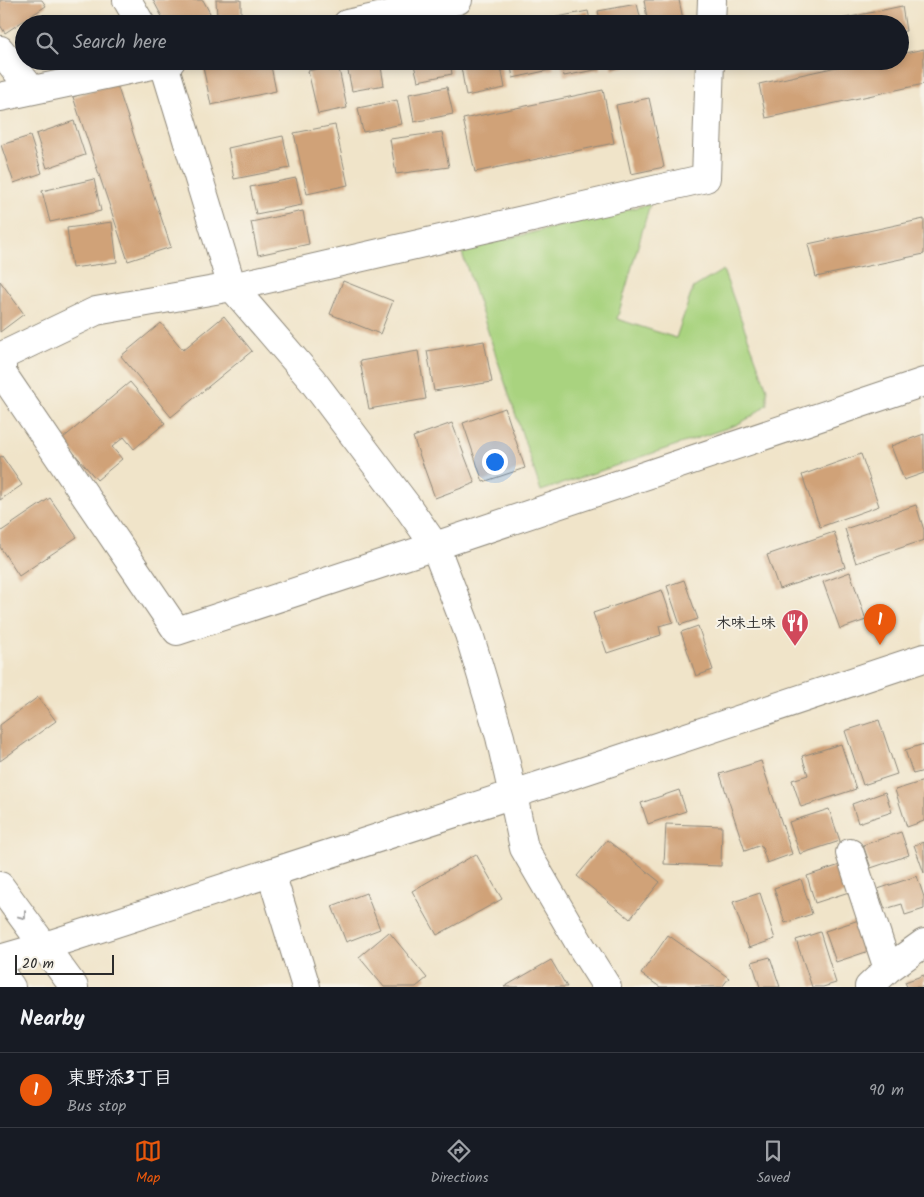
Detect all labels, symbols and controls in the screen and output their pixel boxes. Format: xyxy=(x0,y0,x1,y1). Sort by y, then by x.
search box xyxy=(15,15,909,70)
text: Search here xyxy=(73,28,167,58)
icon: search xyxy=(33,29,61,57)
your location xyxy=(482,449,508,475)
pin: 1 xyxy=(864,604,896,645)
restaurant icon: 木味土味 xyxy=(780,608,810,647)
place label: 木味土味 xyxy=(716,612,776,636)
one-way arrow xyxy=(17,910,25,919)
scale bar xyxy=(15,952,114,975)
text: 20 m xyxy=(22,953,54,975)
text: Nearby xyxy=(20,1003,85,1036)
text: 東野添3丁目 xyxy=(67,1064,172,1094)
text: 1 xyxy=(34,1078,38,1103)
text: 90 m xyxy=(869,1078,904,1103)
text: Bus stop xyxy=(67,1094,126,1119)
tab: Map xyxy=(134,1137,162,1189)
tab: Directions xyxy=(430,1137,488,1189)
tab: Saved xyxy=(757,1137,790,1189)

